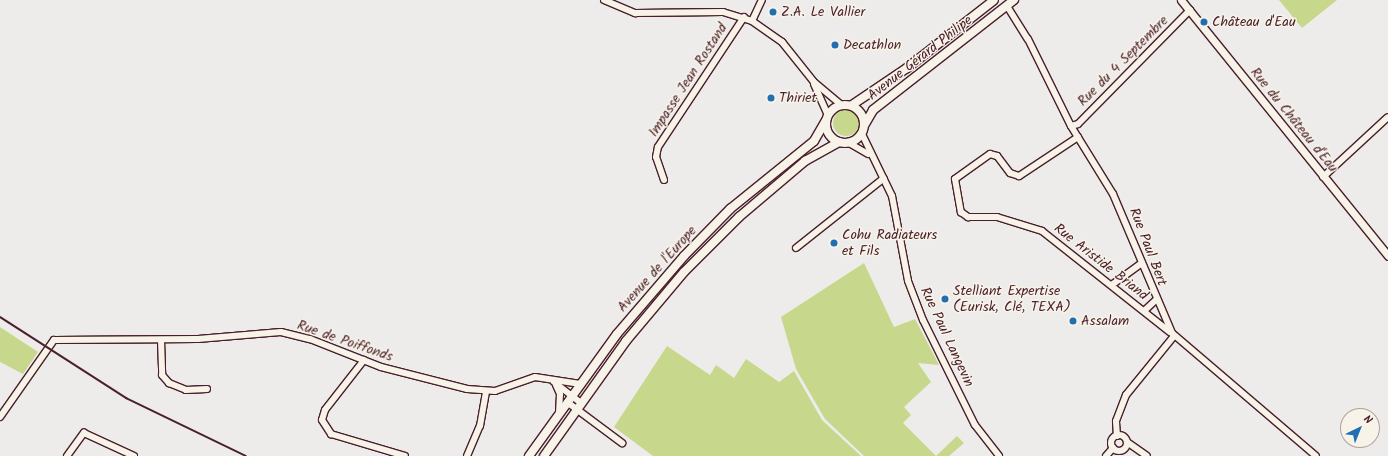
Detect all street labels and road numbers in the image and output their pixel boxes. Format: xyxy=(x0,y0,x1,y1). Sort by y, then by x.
street label: Avenue Gérard Philipe xyxy=(864,12,976,104)
street label: Rue du 4 Septembre xyxy=(1074,12,1172,110)
street label: Impasse Jean Rostand xyxy=(645,20,731,140)
street label: Rue du Château d'Eau xyxy=(1247,64,1341,176)
street label: Rue Paul Bert xyxy=(1125,206,1171,288)
street label: Rue Aristide Briand xyxy=(1051,220,1151,304)
street label: Avenue de l'Europe xyxy=(614,222,700,316)
street label: Rue Paul Langevin xyxy=(917,284,977,390)
street label: Rue de Poiffonds xyxy=(295,317,395,365)

